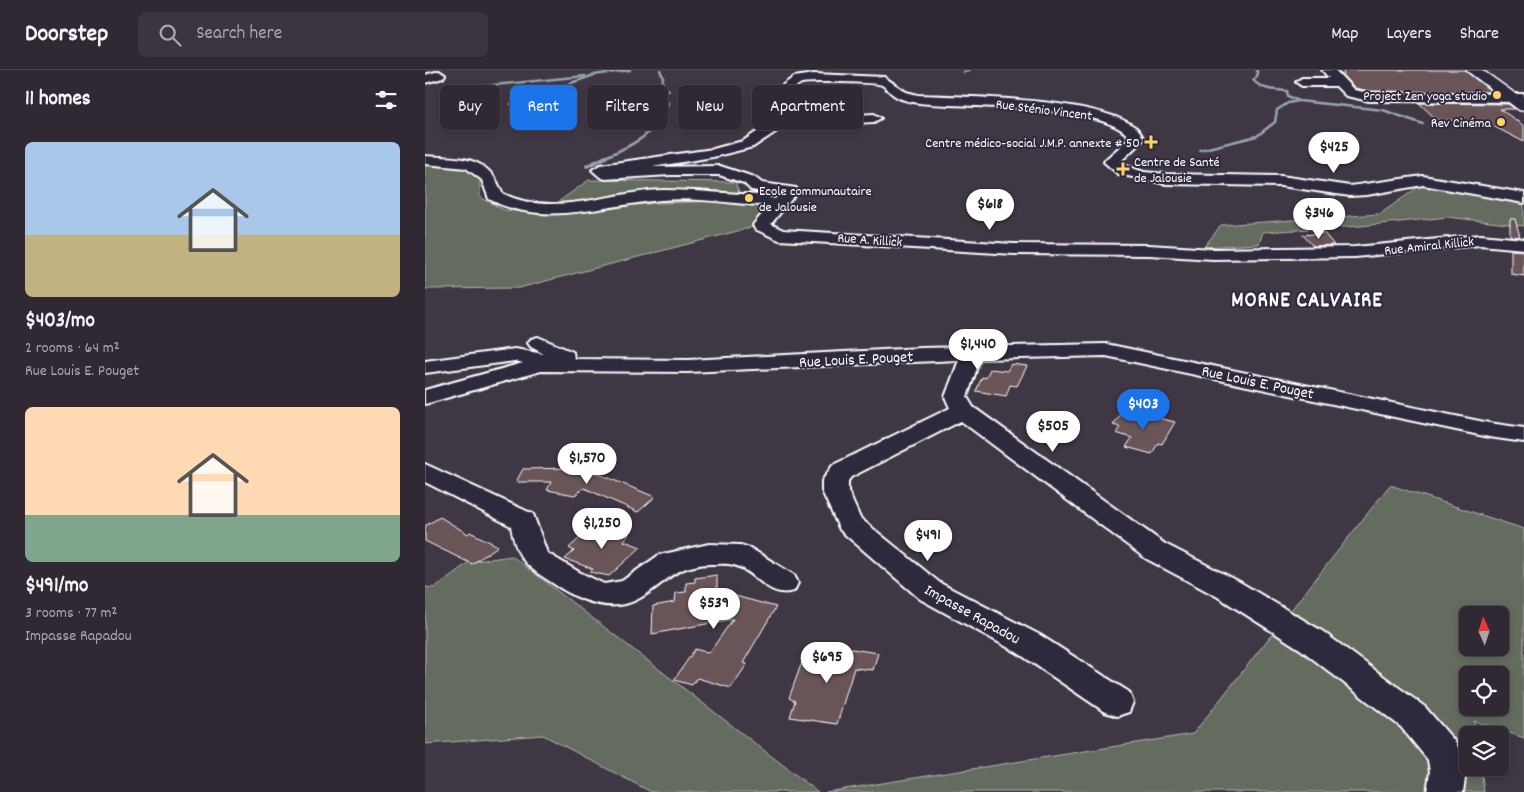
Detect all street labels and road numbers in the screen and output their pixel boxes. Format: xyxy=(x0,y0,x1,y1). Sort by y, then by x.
street label: Rue Sténio Vincent xyxy=(994,95,1093,127)
street label: Rue A. Killick xyxy=(837,229,903,253)
street label: Rue Amiral Killick xyxy=(1383,232,1475,262)
street label: Rue Louis E. Pouget xyxy=(799,346,914,375)
street label: Rue Louis E. Pouget xyxy=(1199,360,1316,407)
street label: Impasse Rapadou xyxy=(920,579,1024,651)

